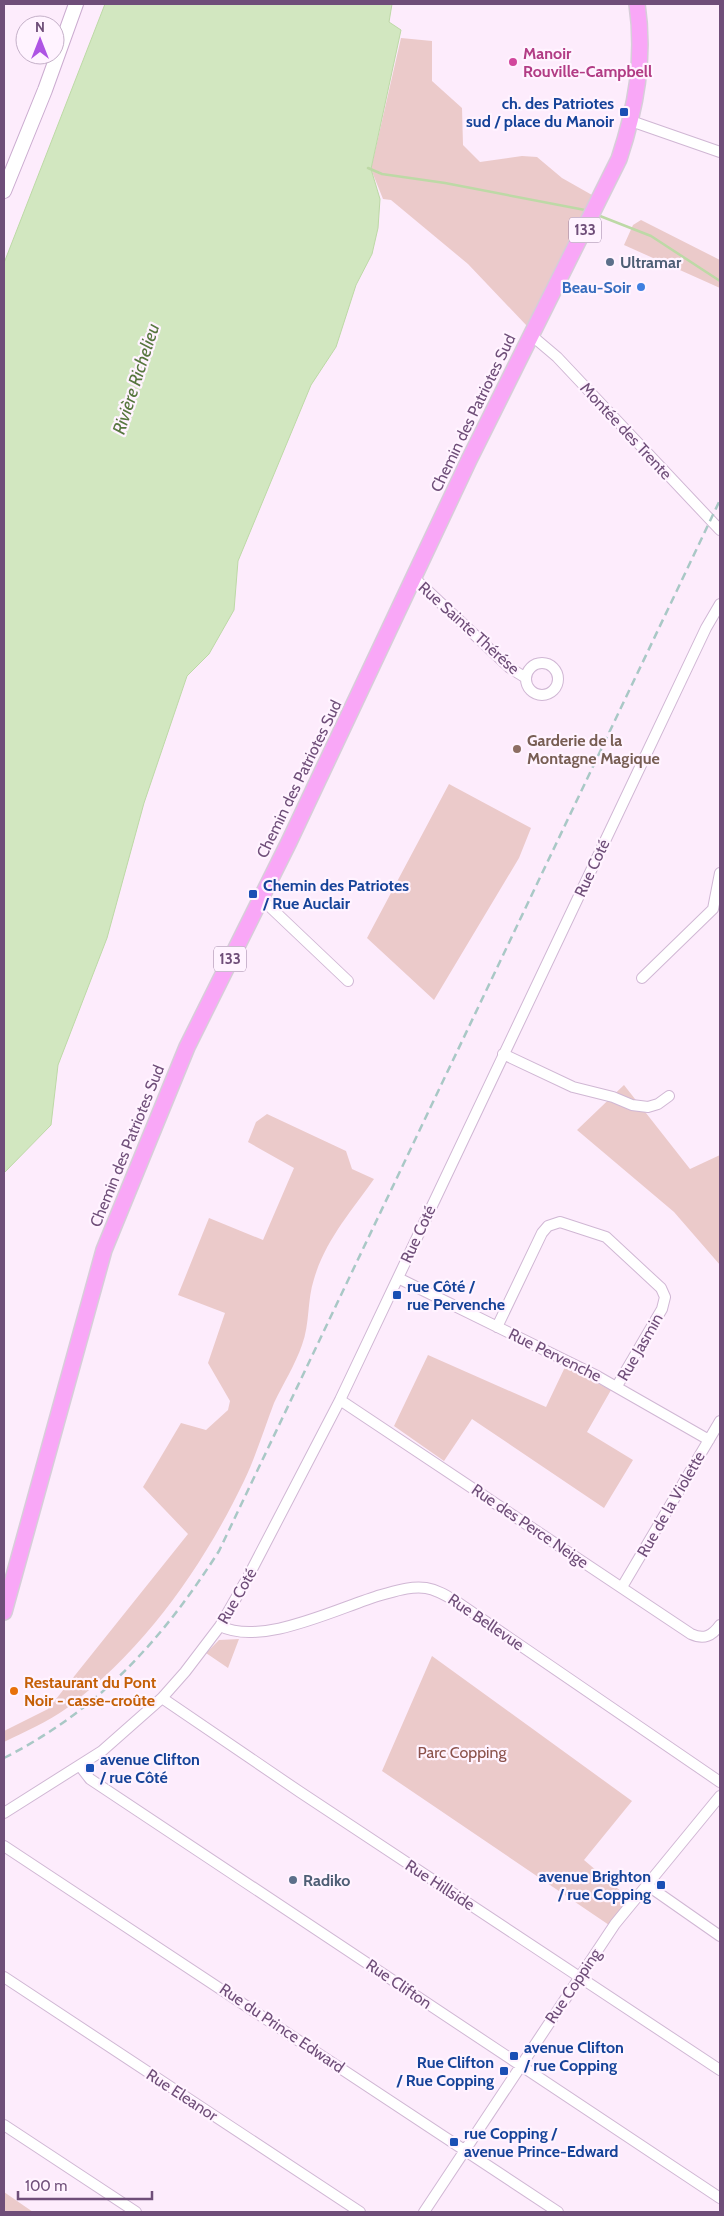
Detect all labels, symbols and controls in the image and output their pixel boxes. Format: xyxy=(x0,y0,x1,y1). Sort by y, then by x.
north arrow xyxy=(15,15,65,65)
text: N xyxy=(35,18,45,36)
place label: Manoir Rouville-Campbell xyxy=(523,44,652,81)
marker: Manoir Rouville-Campbell xyxy=(507,56,519,68)
place label: ch. des Patriotes sud / place du Manoir xyxy=(466,94,615,131)
marker: ch. des Patriotes sud / place du Manoir xyxy=(618,106,630,118)
road number: 133 xyxy=(569,218,601,242)
place label: Ultramar xyxy=(620,253,682,272)
marker: Ultramar xyxy=(604,256,616,268)
place label: Beau-Soir xyxy=(562,278,632,297)
marker: Beau-Soir xyxy=(635,281,647,293)
water label: Rivière Richelieu xyxy=(108,321,164,437)
street label: Chemin des Patriotes Sud xyxy=(426,331,520,495)
street label: Montée des Trente xyxy=(576,379,676,483)
street label: Rue Sainte Thérése xyxy=(415,578,523,678)
street label: Chemin des Patriotes Sud xyxy=(252,697,346,861)
place label: Garderie de la Montagne Magique xyxy=(527,731,660,768)
marker: Garderie de la Montagne Magique xyxy=(511,743,523,755)
street label: Rue Coté xyxy=(570,836,614,900)
place label: Chemin des Patriotes / Rue Auclair xyxy=(262,876,409,913)
marker: Chemin des Patriotes / Rue Auclair xyxy=(247,888,259,900)
road number: 133 xyxy=(214,946,246,972)
street label: Chemin des Patriotes Sud xyxy=(86,1062,168,1230)
street label: Rue Coté xyxy=(396,1202,440,1266)
place label: rue Côté / rue Pervenche xyxy=(407,1277,505,1314)
marker: rue Côté / rue Pervenche xyxy=(391,1289,403,1301)
street label: Rue Jasmin xyxy=(613,1310,667,1384)
street label: Rue Pervenche xyxy=(506,1324,604,1386)
street label: Rue de la Violette xyxy=(633,1448,709,1560)
street label: Rue des Perce Neige xyxy=(468,1480,592,1572)
street label: Rue Coté xyxy=(213,1565,261,1627)
street label: Rue Bellevue xyxy=(444,1590,528,1654)
place label: Restaurant du Pont Noir - casse-croûte xyxy=(24,1673,157,1710)
marker: Restaurant du Pont Noir - casse-croûte xyxy=(8,1685,20,1697)
park label: Parc Copping xyxy=(418,1743,507,1762)
place label: avenue Clifton / rue Côté xyxy=(99,1750,200,1787)
marker: avenue Clifton / rue Côté xyxy=(84,1762,96,1774)
street label: Rue Hillside xyxy=(402,1856,478,1914)
place label: avenue Brighton / rue Copping xyxy=(539,1867,651,1904)
place label: Radiko xyxy=(303,1871,350,1890)
marker: Radiko xyxy=(287,1874,299,1886)
marker: avenue Brighton / rue Copping xyxy=(655,1879,667,1891)
street label: Rue Copping xyxy=(541,1944,606,2027)
street label: Rue Clifton xyxy=(363,1955,435,2013)
street label: Rue du Prince Edward xyxy=(216,1979,348,2077)
place label: avenue Clifton / rue Copping xyxy=(523,2038,624,2075)
marker: avenue Clifton / rue Copping xyxy=(508,2050,520,2062)
place label: Rue Clifton / Rue Copping xyxy=(395,2053,494,2090)
street label: Rue Eleanor xyxy=(143,2065,222,2125)
marker: Rue Clifton / Rue Copping xyxy=(498,2065,510,2077)
place label: rue Copping / avenue Prince-Edward xyxy=(464,2124,619,2161)
marker: rue Copping / avenue Prince-Edward xyxy=(448,2136,460,2148)
scale bar xyxy=(18,2168,151,2200)
text: 100 m xyxy=(25,2177,67,2195)

